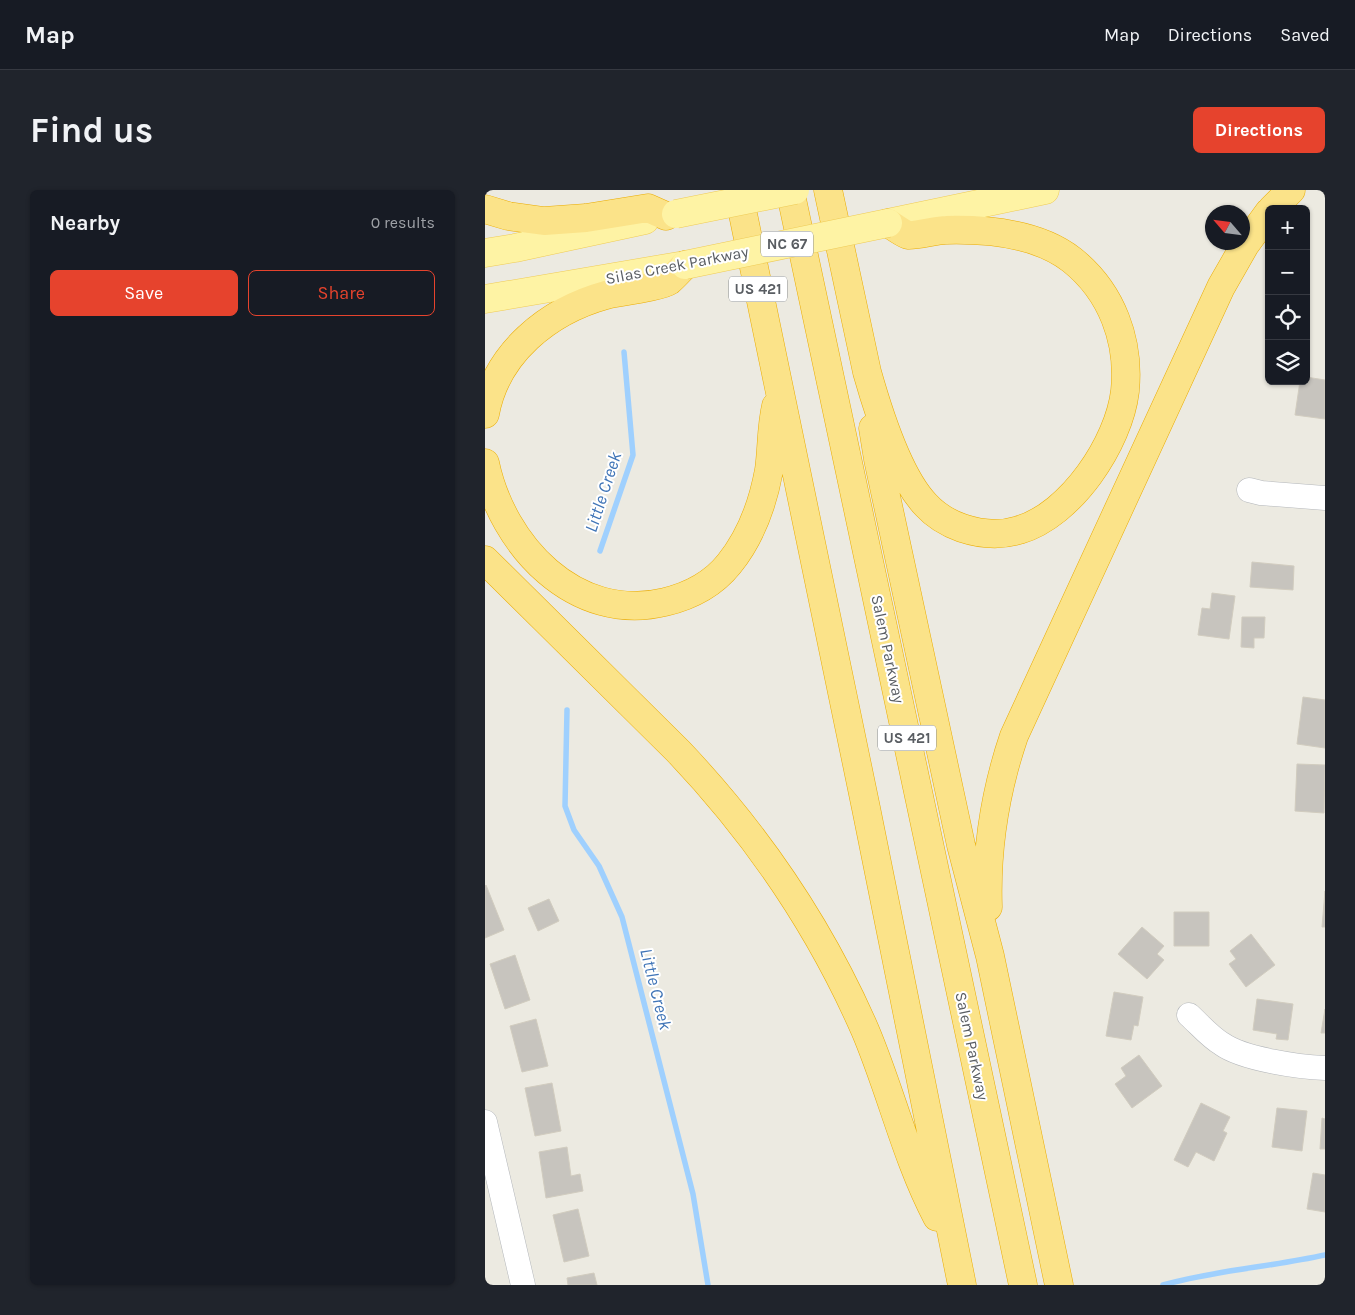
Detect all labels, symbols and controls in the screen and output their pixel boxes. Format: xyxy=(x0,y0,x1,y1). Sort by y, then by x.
text: Map xyxy=(25,21,75,49)
text: Map xyxy=(1104,24,1140,46)
text: Directions xyxy=(1168,24,1252,46)
text: Saved xyxy=(1280,24,1330,46)
button: Directions xyxy=(1193,107,1325,153)
text: Find us xyxy=(30,110,153,151)
north arrow xyxy=(1205,205,1250,250)
map controls xyxy=(1265,205,1310,385)
button: + xyxy=(1265,205,1310,250)
text: Nearby xyxy=(50,211,120,235)
text: 0 results xyxy=(371,213,435,232)
road number: NC 67 xyxy=(761,232,813,256)
street label: Silas Creek Parkway xyxy=(604,242,751,288)
button: − xyxy=(1265,250,1310,295)
button: Save xyxy=(50,270,238,316)
button: Share xyxy=(248,270,435,316)
road number: US 421 xyxy=(729,276,787,302)
button: locate xyxy=(1265,295,1310,340)
button: layers xyxy=(1265,340,1310,385)
water label: Little Creek xyxy=(580,448,627,535)
street label: Salem Parkway xyxy=(867,593,909,705)
road number: US 421 xyxy=(878,726,936,750)
water label: Little Creek xyxy=(635,946,677,1033)
street label: Salem Parkway xyxy=(951,990,993,1102)

